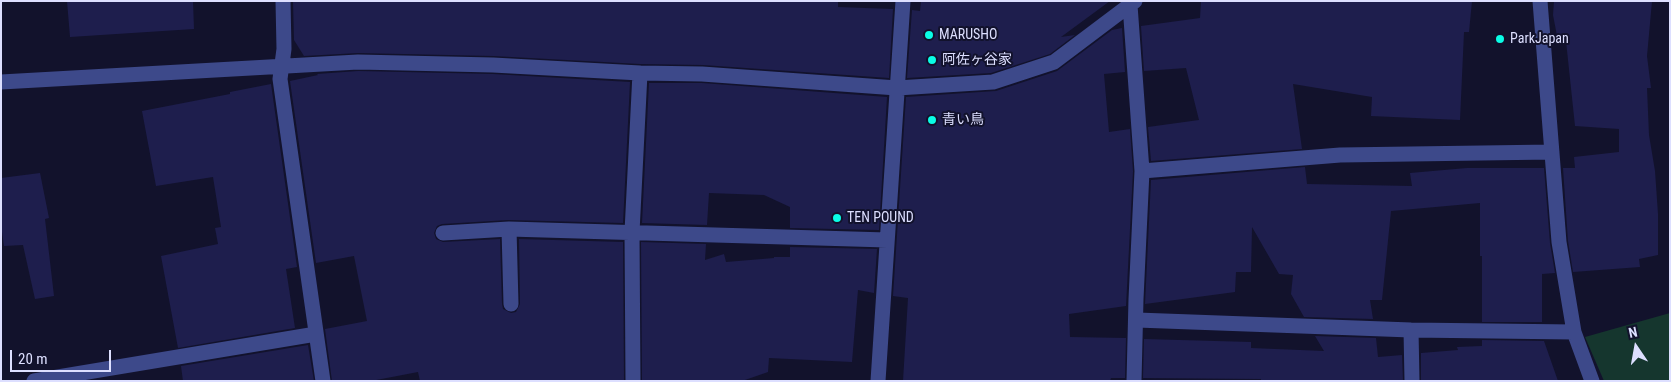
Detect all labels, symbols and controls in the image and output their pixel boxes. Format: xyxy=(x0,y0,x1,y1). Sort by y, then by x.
place label: MARUSHO xyxy=(939,27,997,43)
marker: MARUSHO xyxy=(923,29,935,41)
place label: ParkJapan xyxy=(1510,31,1569,47)
marker: ParkJapan xyxy=(1494,33,1506,45)
place label: 阿佐ヶ谷家 xyxy=(942,52,1012,68)
marker: 阿佐ヶ谷家 xyxy=(926,54,938,66)
place label: 青い鳥 xyxy=(942,112,984,128)
marker: 青い鳥 xyxy=(926,114,938,126)
place label: TEN POUND xyxy=(847,210,914,226)
marker: TEN POUND xyxy=(831,212,843,224)
north arrow xyxy=(1611,322,1661,372)
text: N xyxy=(1627,324,1639,341)
scale bar xyxy=(12,340,114,372)
text: 20 m xyxy=(18,350,48,368)

